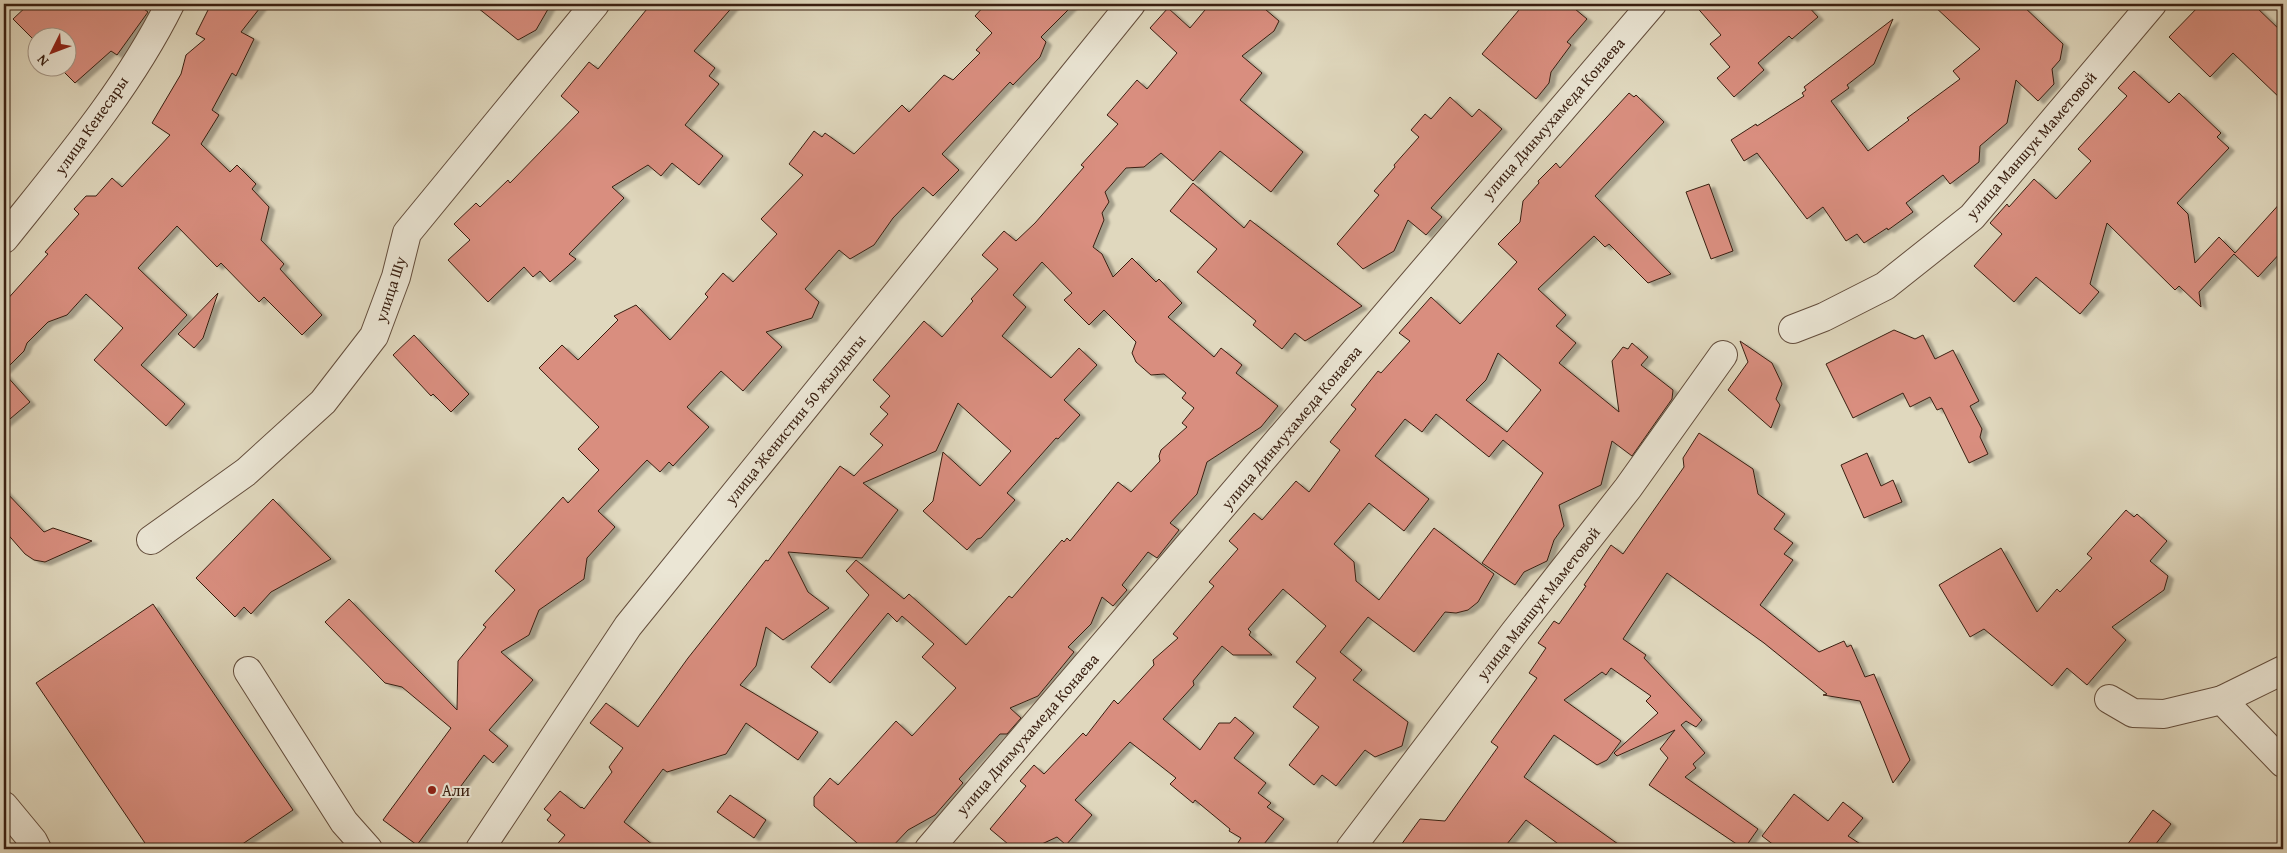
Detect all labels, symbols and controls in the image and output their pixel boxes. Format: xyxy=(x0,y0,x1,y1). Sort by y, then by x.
north arrow xyxy=(28,28,78,78)
street label: улица Динмухамеда Конаева xyxy=(1475,31,1630,205)
text: N xyxy=(31,50,53,71)
street label: улица Маншук Маметовой xyxy=(1959,66,2102,225)
street label: улица Кенесары xyxy=(48,71,134,180)
street label: улица Шу xyxy=(368,253,412,326)
street label: улица Женистин 50 жылдыгы xyxy=(718,329,871,510)
street label: улица Динмухамеда Конаева xyxy=(1214,339,1367,515)
street label: улица Маншук Маметовой xyxy=(1470,521,1606,686)
street label: улица Динмухамеда Конаева xyxy=(949,647,1104,821)
place label: Али xyxy=(442,778,471,802)
marker: Али xyxy=(426,784,438,796)

